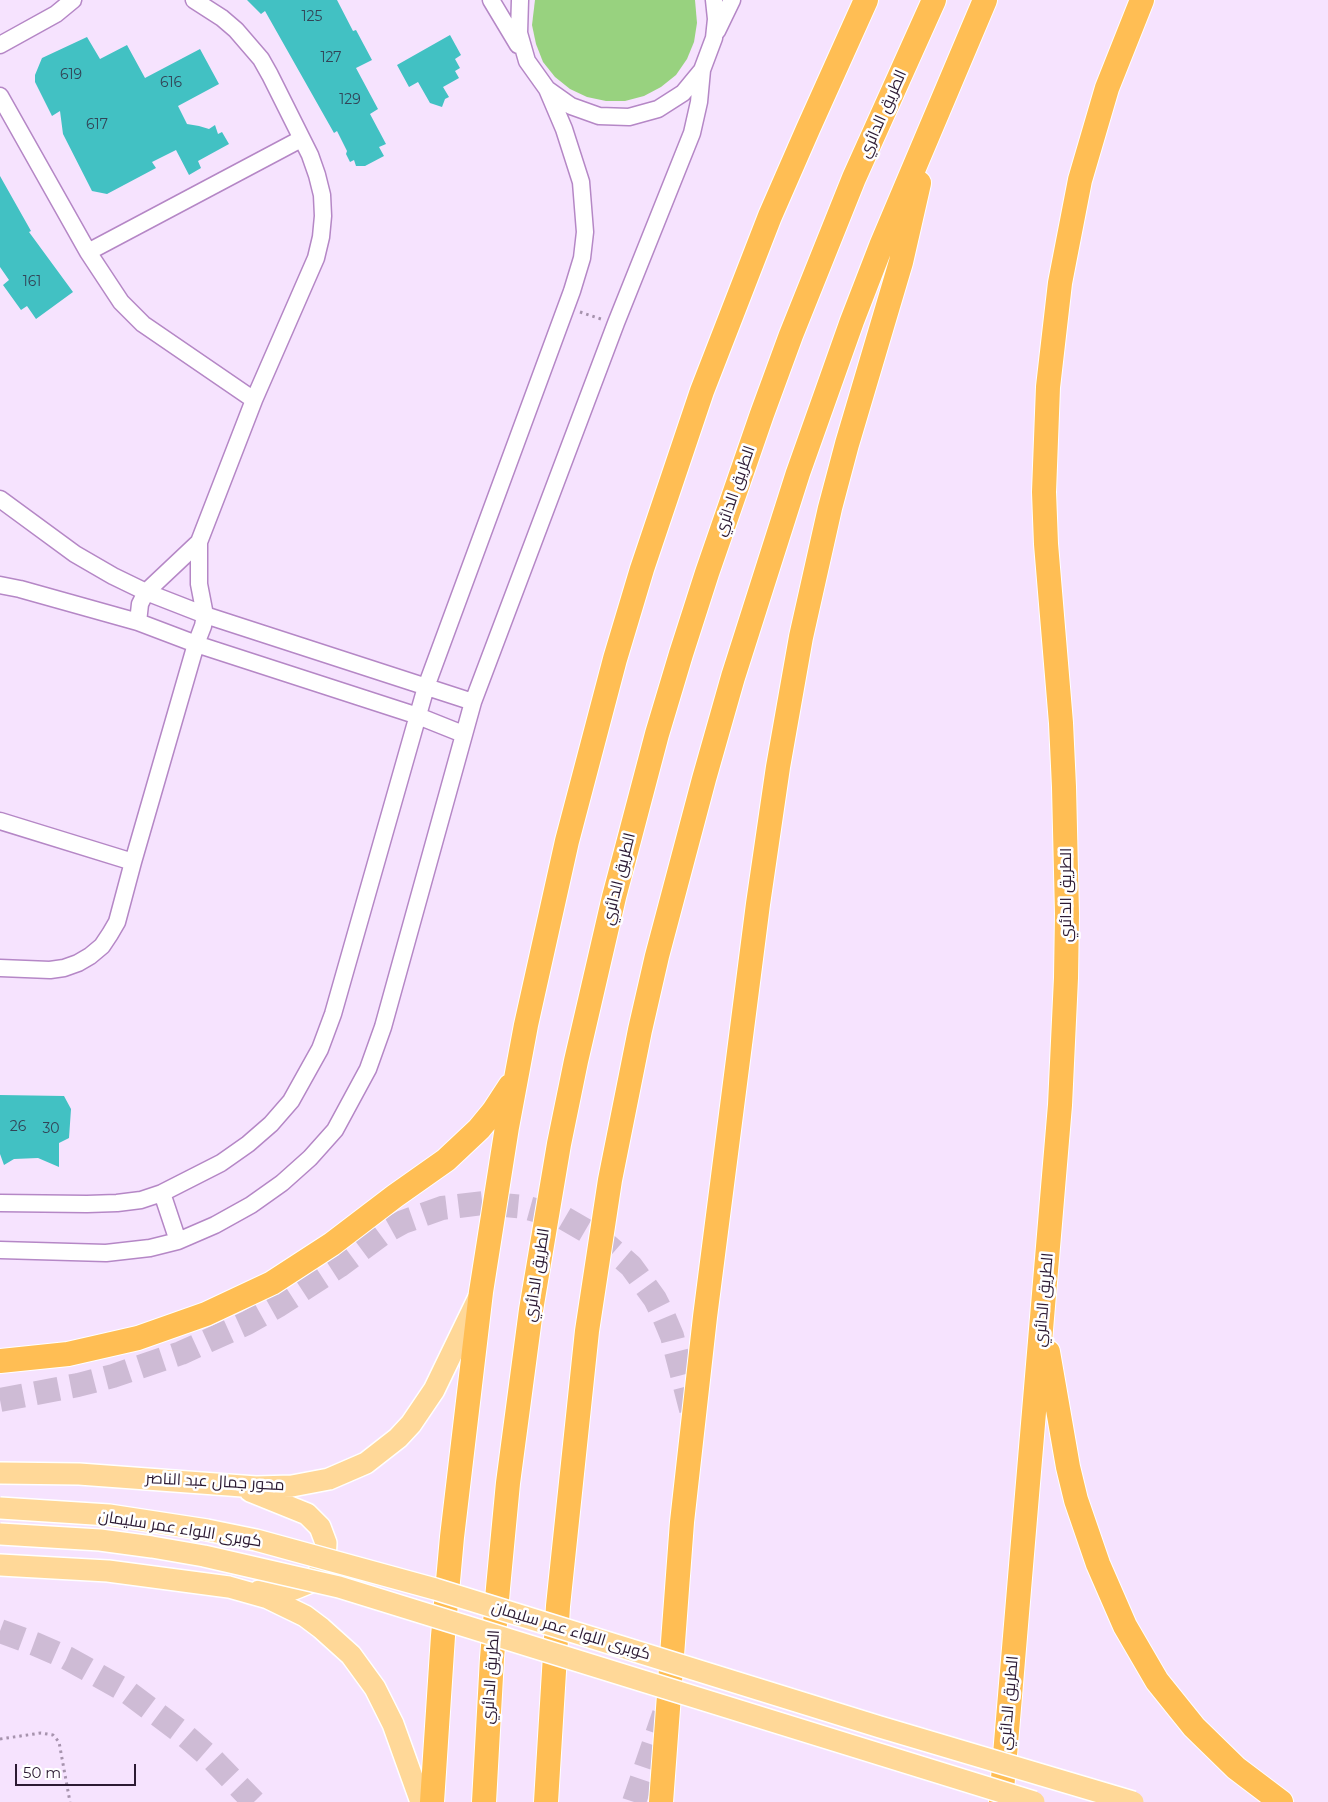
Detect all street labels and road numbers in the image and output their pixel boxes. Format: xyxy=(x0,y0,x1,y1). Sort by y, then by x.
street label: الطريق الدائري xyxy=(855,67,911,161)
street label: الطريق الدائري xyxy=(711,443,759,539)
street label: الطريق الدائري xyxy=(598,831,640,927)
street label: الطريق الدائري xyxy=(1056,848,1076,942)
street label: الطريق الدائري xyxy=(520,1227,554,1323)
street label: الطريق الدائري xyxy=(1030,1252,1058,1348)
street label: محور جمال عبد الناصر xyxy=(145,1469,285,1495)
street label: كوبرى اللواء عمر سليمان xyxy=(97,1507,263,1551)
street label: كوبرى اللواء عمر سليمان xyxy=(489,1598,653,1664)
street label: الطريق الدائري xyxy=(478,1629,504,1725)
street label: الطريق الدائري xyxy=(995,1655,1023,1751)

